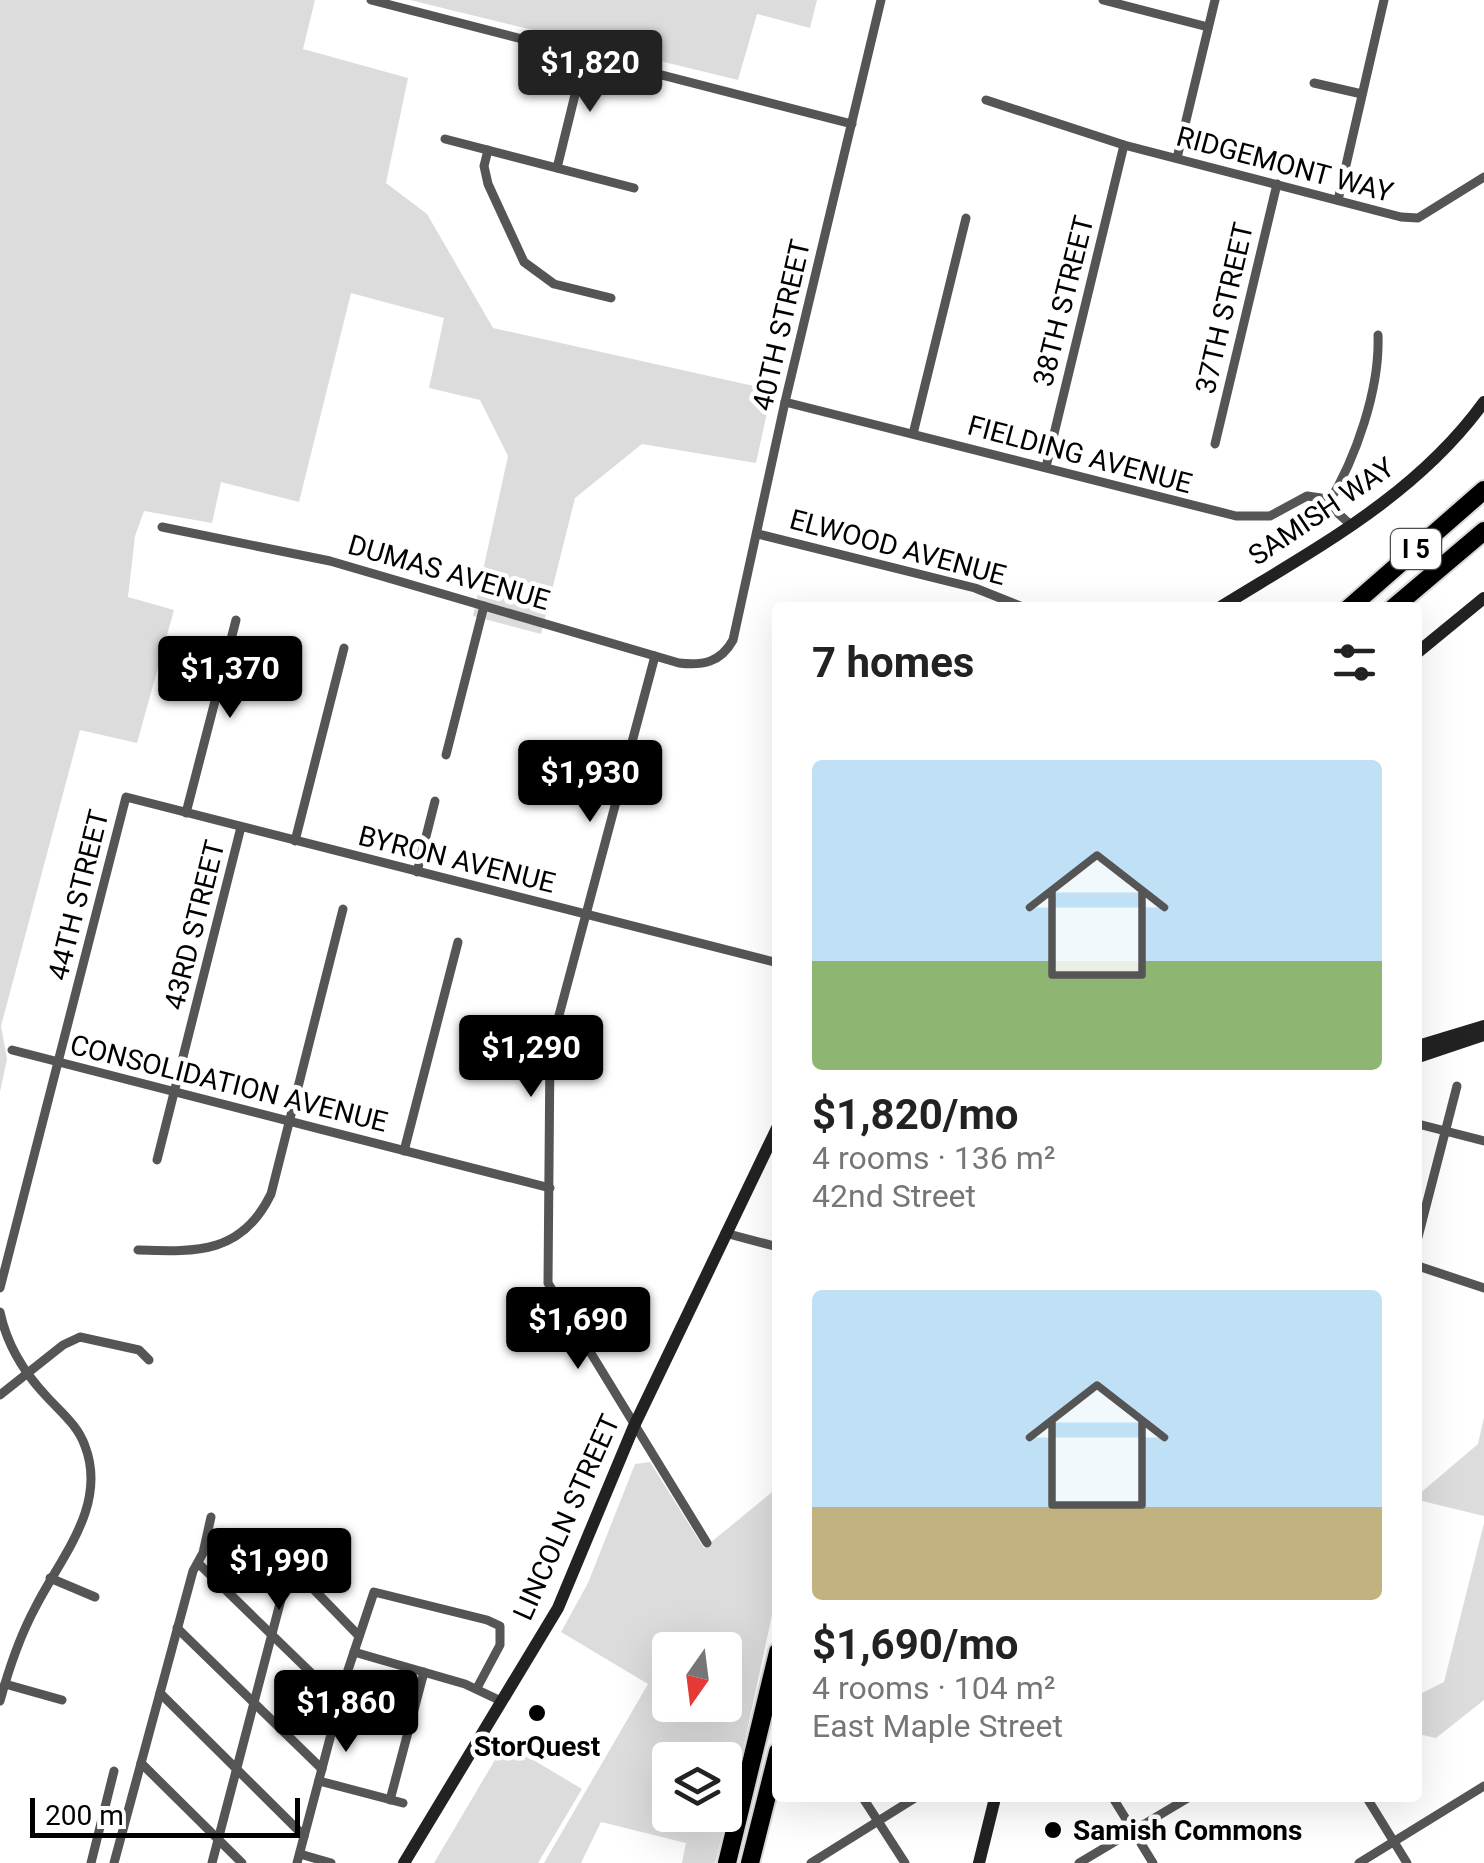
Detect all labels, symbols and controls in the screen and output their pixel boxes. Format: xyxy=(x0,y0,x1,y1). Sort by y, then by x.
pin: $1,820 xyxy=(509,30,671,115)
text: $1,820 xyxy=(540,43,640,81)
street label: RIDGEMONT WAY xyxy=(1173,120,1397,209)
street label: 38TH STREET xyxy=(1026,212,1101,390)
street label: 37TH STREET xyxy=(1189,219,1260,397)
street label: 40TH STREET xyxy=(746,236,817,414)
street label: FIELDING AVENUE xyxy=(964,409,1196,500)
street label: SAMISH WAY xyxy=(1242,451,1401,572)
street label: ELWOOD AVENUE xyxy=(786,503,1010,592)
street label: DUMAS AVENUE xyxy=(344,528,553,617)
road number: I 5 xyxy=(1391,529,1441,569)
icon: filters xyxy=(1327,635,1382,690)
pin: $1,370 xyxy=(149,636,311,721)
text: 7 homes xyxy=(812,638,974,687)
text: $1,370 xyxy=(180,649,280,687)
pin: $1,930 xyxy=(509,740,671,825)
text: $1,930 xyxy=(540,753,640,791)
street label: 44TH STREET xyxy=(41,806,116,984)
street label: BYRON AVENUE xyxy=(355,819,559,900)
icon: home xyxy=(1007,825,1187,1005)
street label: 43RD STREET xyxy=(157,837,232,1013)
pin: $1,290 xyxy=(450,1015,612,1100)
street label: CONSOLIDATION AVENUE xyxy=(67,1028,391,1139)
text: $1,290 xyxy=(481,1028,581,1066)
text: $1,820/mo xyxy=(812,1090,1019,1139)
text: 4 rooms · 136 m² xyxy=(812,1139,1055,1177)
text: 42nd Street xyxy=(812,1177,976,1215)
pin: $1,690 xyxy=(497,1287,659,1372)
text: $1,690 xyxy=(528,1300,628,1338)
icon: home xyxy=(1007,1355,1187,1535)
street label: LINCOLN STREET xyxy=(506,1409,627,1625)
pin: $1,990 xyxy=(198,1528,360,1613)
text: $1,990 xyxy=(229,1541,329,1579)
text: $1,690/mo xyxy=(812,1620,1019,1669)
north arrow xyxy=(652,1632,742,1722)
map controls xyxy=(652,1632,742,1832)
text: 4 rooms · 104 m² xyxy=(812,1669,1055,1707)
pin: $1,860 xyxy=(265,1670,427,1755)
text: $1,860 xyxy=(296,1683,396,1721)
marker: StorQuest xyxy=(526,1702,548,1724)
text: East Maple Street xyxy=(812,1707,1063,1745)
place label: StorQuest xyxy=(474,1730,600,1763)
button: layers xyxy=(652,1742,742,1832)
scale bar xyxy=(30,1793,300,1838)
text: 200 m xyxy=(45,1799,124,1832)
place label: Samish Commons xyxy=(1073,1814,1302,1847)
marker: Samish Commons xyxy=(1042,1819,1064,1841)

